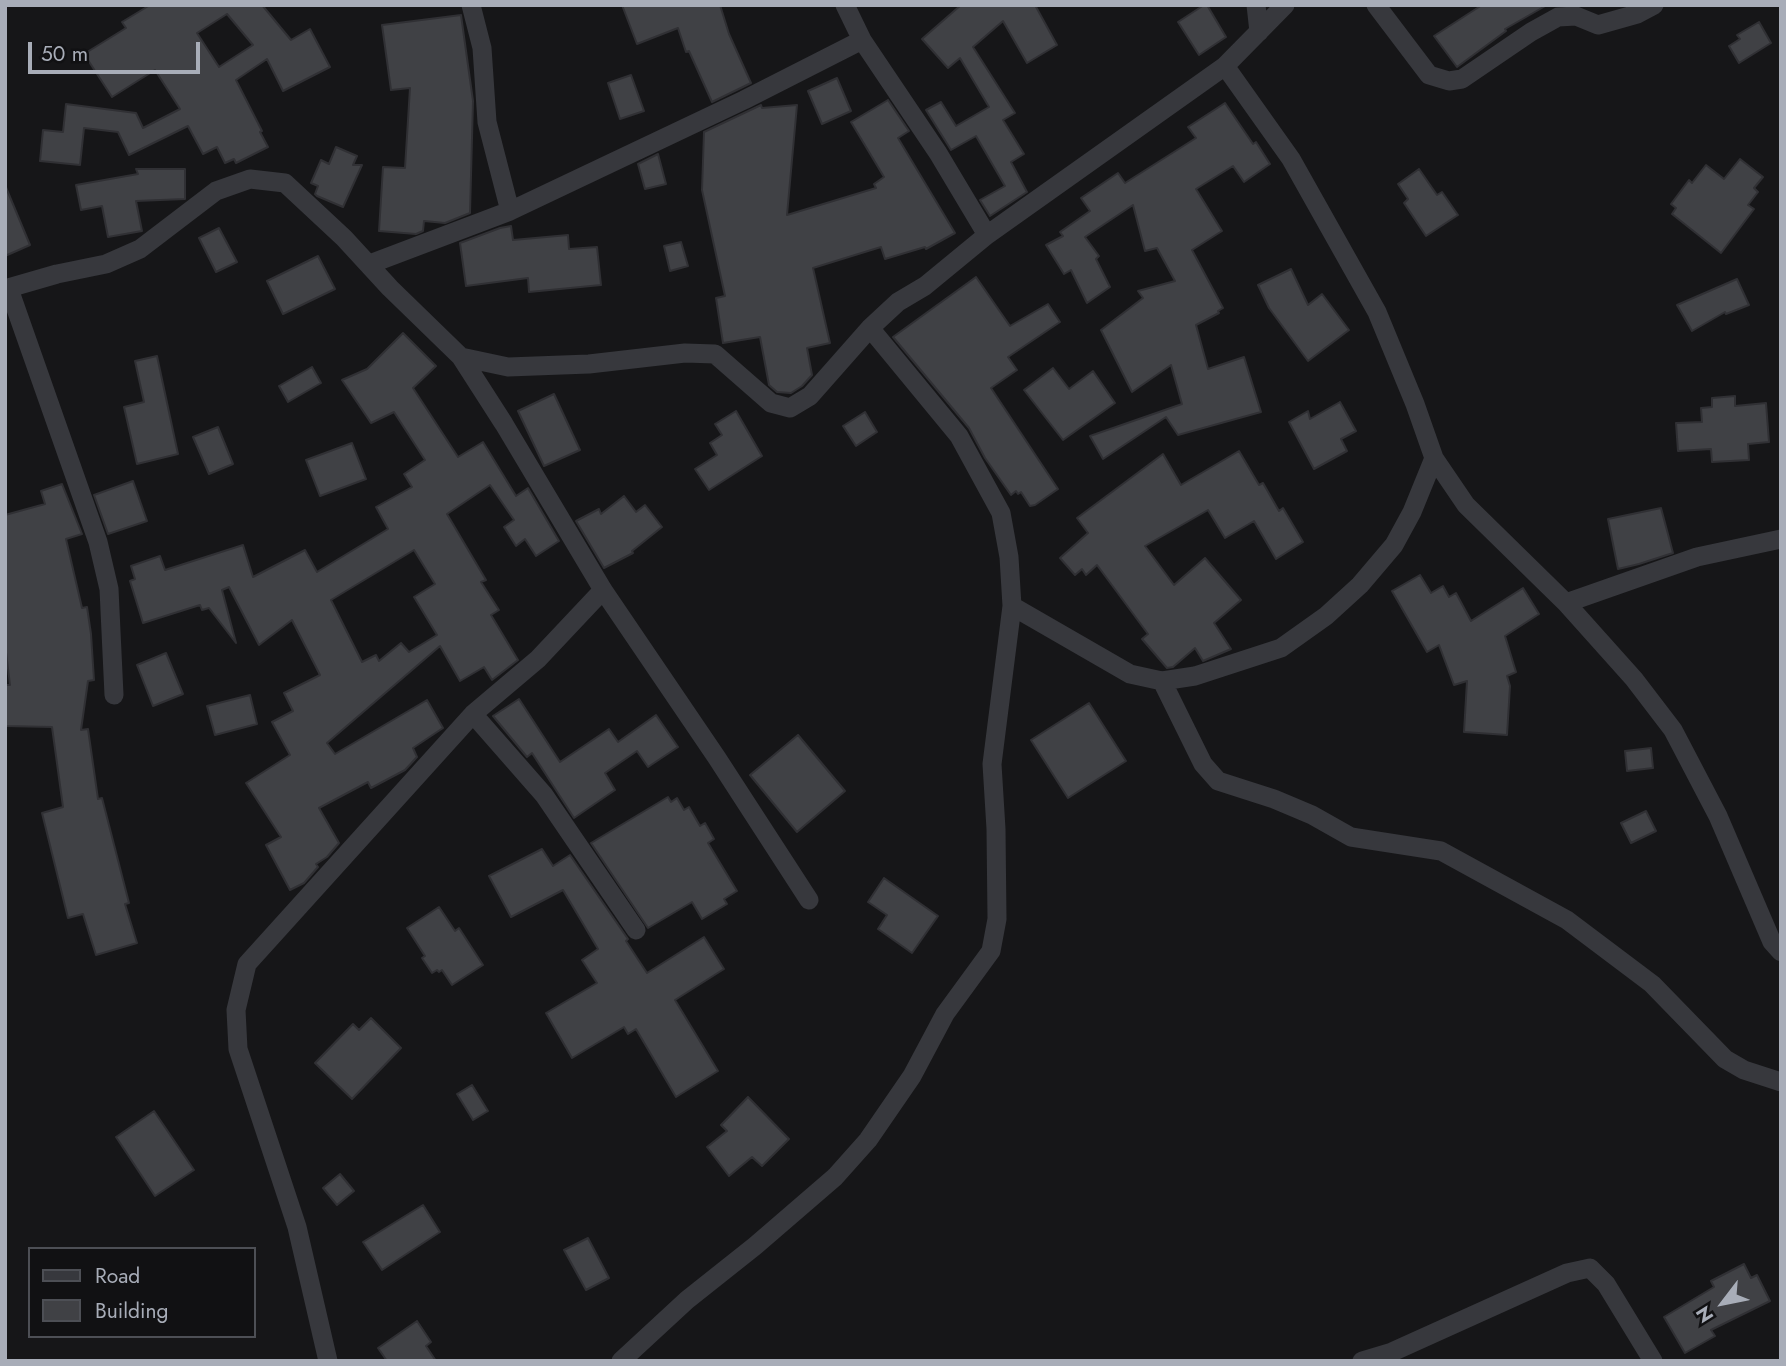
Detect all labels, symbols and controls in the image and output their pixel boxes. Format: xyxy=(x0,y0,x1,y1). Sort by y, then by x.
scale bar xyxy=(32,28,203,72)
text: 50 m xyxy=(41,39,88,69)
legend xyxy=(28,1247,256,1338)
text: Road xyxy=(95,1261,140,1291)
north arrow xyxy=(1688,1268,1758,1338)
text: Building xyxy=(95,1296,168,1326)
text: N xyxy=(1689,1301,1720,1328)

